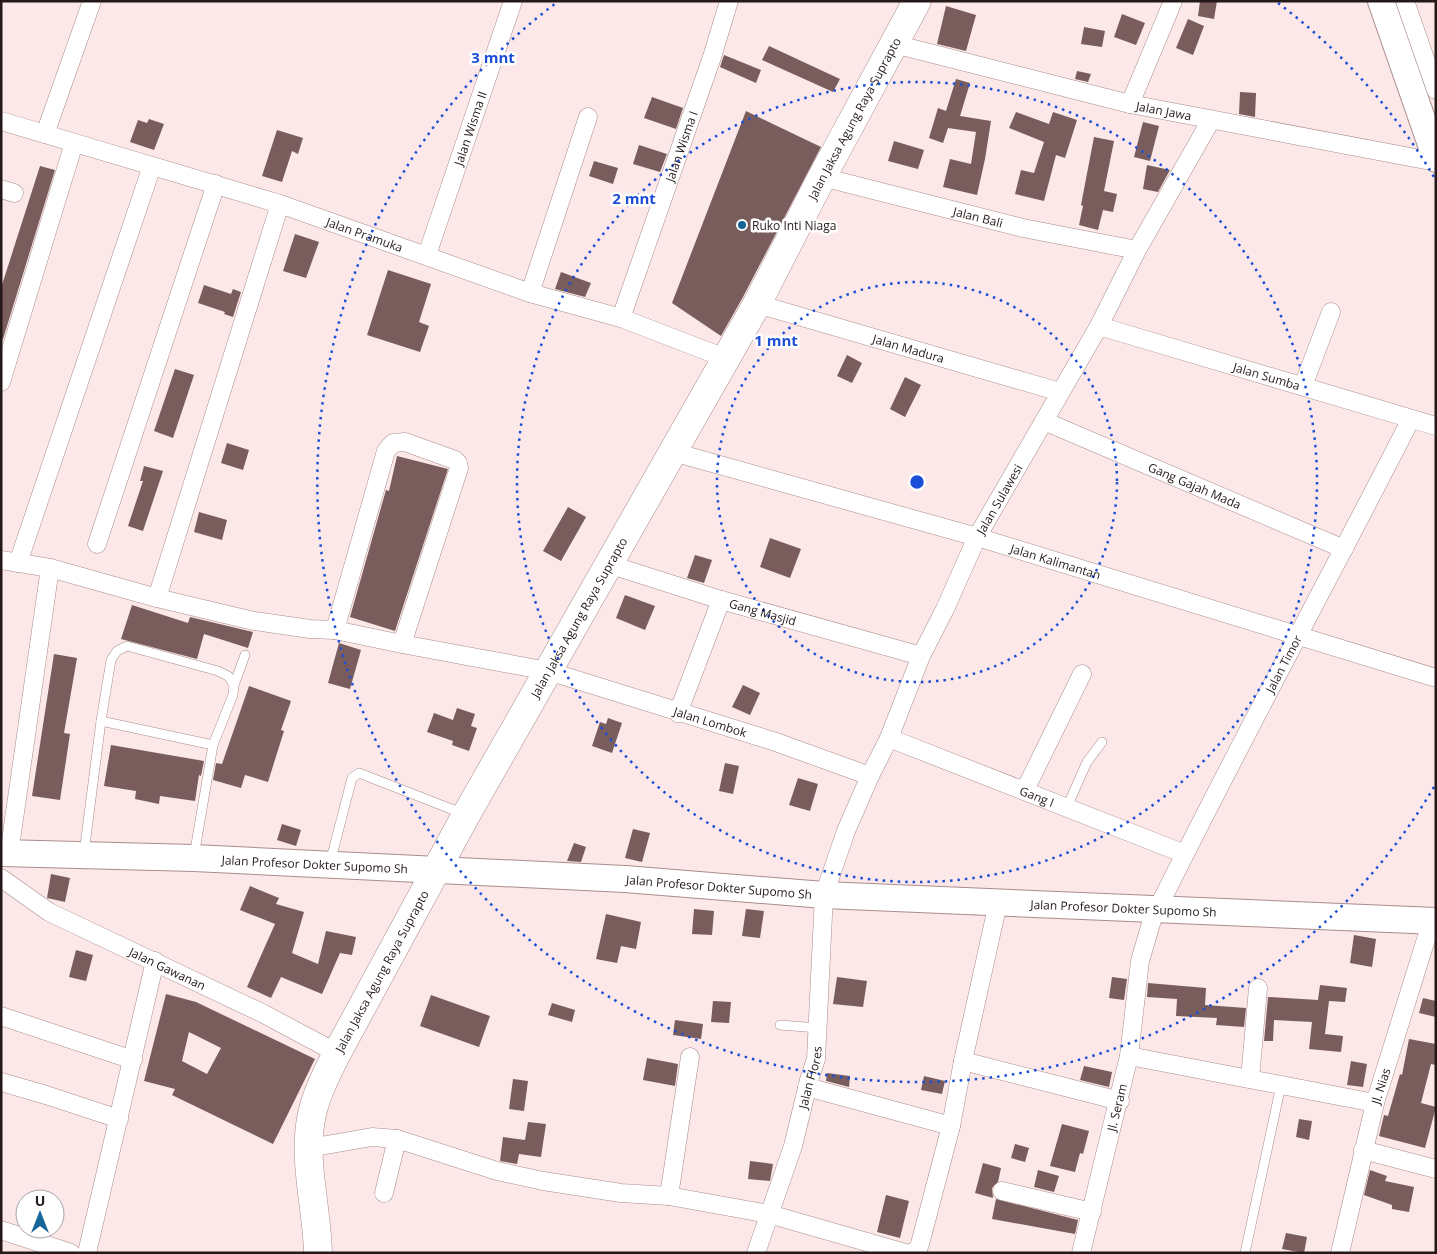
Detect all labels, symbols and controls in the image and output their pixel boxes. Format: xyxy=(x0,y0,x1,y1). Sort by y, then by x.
street label: Jalan Jaksa Agung Raya Suprapto xyxy=(803,34,904,203)
text: 3 mnt xyxy=(471,47,515,67)
street label: Jalan Wisma II xyxy=(449,89,490,168)
street label: Jalan Jawa xyxy=(1134,97,1193,124)
street label: Jalan Wisma I xyxy=(660,108,701,185)
text: 2 mnt xyxy=(612,188,656,208)
street label: Jalan Bali xyxy=(950,202,1005,231)
street label: Jalan Pramuka xyxy=(323,212,405,256)
place label: Ruko Inti Niaga xyxy=(752,217,836,234)
marker: Ruko Inti Niaga xyxy=(736,219,748,231)
street label: Jalan Madura xyxy=(870,329,947,367)
text: 1 mnt xyxy=(754,330,798,350)
street label: Jalan Sumba xyxy=(1230,358,1302,394)
street label: Gang Gajah Mada xyxy=(1146,458,1244,513)
street label: Jalan Sulawesi xyxy=(971,461,1026,538)
centre of rings xyxy=(908,473,926,491)
street label: Jalan Jaksa Agung Raya Suprapto xyxy=(526,534,631,701)
street label: Jalan Kalimantan xyxy=(1008,539,1103,583)
street label: Gang Masjid xyxy=(727,594,798,629)
street label: Jalan Timor xyxy=(1261,632,1305,696)
street label: Jalan Lombok xyxy=(671,702,750,741)
street label: Gang I xyxy=(1017,782,1057,810)
street label: Jalan Profesor Dokter Supomo Sh xyxy=(220,851,408,877)
street label: Jalan Profesor Dokter Supomo Sh xyxy=(625,871,813,903)
street label: Jalan Jaksa Agung Raya Suprapto xyxy=(330,887,432,1056)
street label: Jalan Profesor Dokter Supomo Sh xyxy=(1029,895,1217,920)
street label: Jalan Gawanan xyxy=(126,942,209,994)
street label: Jalan Flores xyxy=(794,1046,825,1111)
street label: Jl. Nias xyxy=(1366,1065,1394,1107)
street label: Jl. Seram xyxy=(1102,1082,1131,1134)
north arrow xyxy=(15,1189,65,1239)
text: U xyxy=(35,1191,45,1210)

